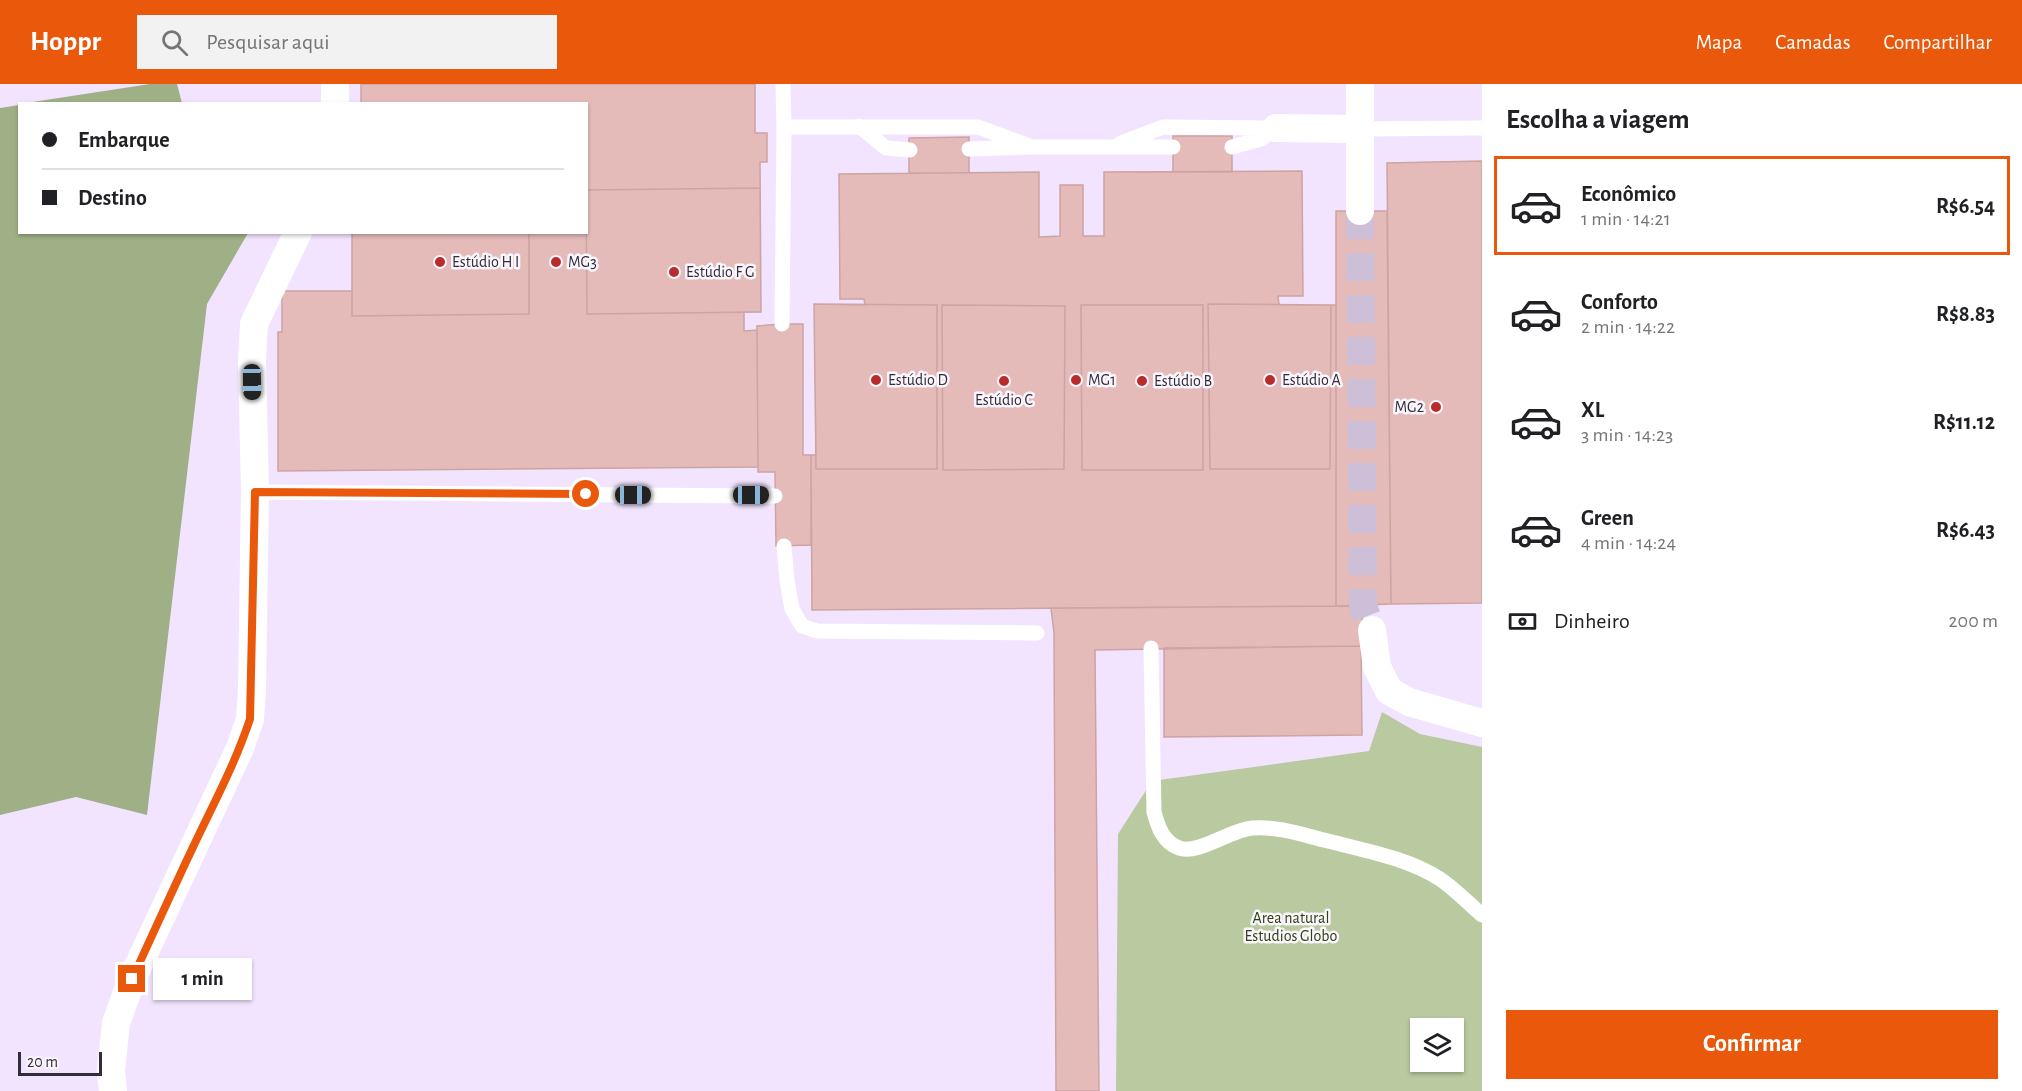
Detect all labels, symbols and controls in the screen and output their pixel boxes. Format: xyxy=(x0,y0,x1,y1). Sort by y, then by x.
search box xyxy=(137,15,557,69)
icon: search xyxy=(158,26,191,59)
text: Hoppr xyxy=(30,28,101,56)
text: Pesquisar aqui xyxy=(206,31,330,53)
text: Mapa xyxy=(1696,32,1742,53)
text: Camadas xyxy=(1775,32,1850,53)
text: Compartilhar xyxy=(1883,32,1992,53)
text: Escolha a viagem xyxy=(1506,106,1689,133)
text: Embarque xyxy=(78,129,170,151)
icon: car xyxy=(1509,179,1563,233)
text: Econômico xyxy=(1581,183,1676,205)
text: Destino xyxy=(78,187,147,209)
text: R$6.54 xyxy=(1936,195,1995,217)
text: 1 min · 14:21 xyxy=(1581,209,1671,229)
place label: Estúdio H I xyxy=(452,254,519,270)
place label: MG3 xyxy=(568,254,597,270)
marker: Estúdio H I xyxy=(433,255,447,269)
marker: MG3 xyxy=(549,255,563,269)
place label: Estúdio F G xyxy=(686,264,755,280)
marker: Estúdio F G xyxy=(667,265,681,279)
icon: car xyxy=(1509,287,1563,341)
text: Conforto xyxy=(1581,291,1658,313)
text: R$8.83 xyxy=(1936,303,1995,325)
text: 2 min · 14:22 xyxy=(1581,317,1675,337)
car xyxy=(243,364,261,400)
place label: Estúdio D xyxy=(888,372,948,388)
place label: MG1 xyxy=(1088,372,1116,388)
place label: Estúdio A xyxy=(1282,372,1341,388)
marker: Estúdio D xyxy=(869,373,883,387)
marker: MG1 xyxy=(1069,373,1083,387)
place label: Estúdio B xyxy=(1154,373,1212,389)
marker: Estúdio A xyxy=(1263,373,1277,387)
marker: Estúdio C xyxy=(997,374,1011,388)
marker: Estúdio B xyxy=(1135,374,1149,388)
place label: Estúdio C xyxy=(975,392,1033,408)
icon: car xyxy=(1509,395,1563,449)
place label: MG2 xyxy=(1394,399,1424,415)
text: XL xyxy=(1581,399,1604,421)
marker: MG2 xyxy=(1429,400,1443,414)
text: R$11.12 xyxy=(1933,411,1995,433)
text: 3 min · 14:23 xyxy=(1581,425,1673,445)
route start xyxy=(572,480,599,507)
car xyxy=(615,486,651,504)
car xyxy=(733,486,769,504)
icon: car xyxy=(1509,503,1563,557)
text: Green xyxy=(1581,507,1634,529)
text: R$6.43 xyxy=(1936,519,1995,541)
text: 4 min · 14:24 xyxy=(1581,533,1676,553)
icon: cash xyxy=(1506,605,1539,638)
text: Dinheiro xyxy=(1554,610,1630,632)
text: 200 m xyxy=(1948,611,1998,631)
park label: Area natural Estudios Globo xyxy=(1245,910,1338,944)
callout: 1 min xyxy=(153,958,252,1000)
route end xyxy=(118,965,145,992)
text: 1 min xyxy=(181,969,224,989)
button: Confirmar xyxy=(1506,1010,1998,1079)
map controls xyxy=(1410,1018,1464,1072)
button: layers xyxy=(1410,1018,1464,1072)
scale bar xyxy=(18,1049,102,1076)
text: 20 m xyxy=(27,1054,58,1070)

